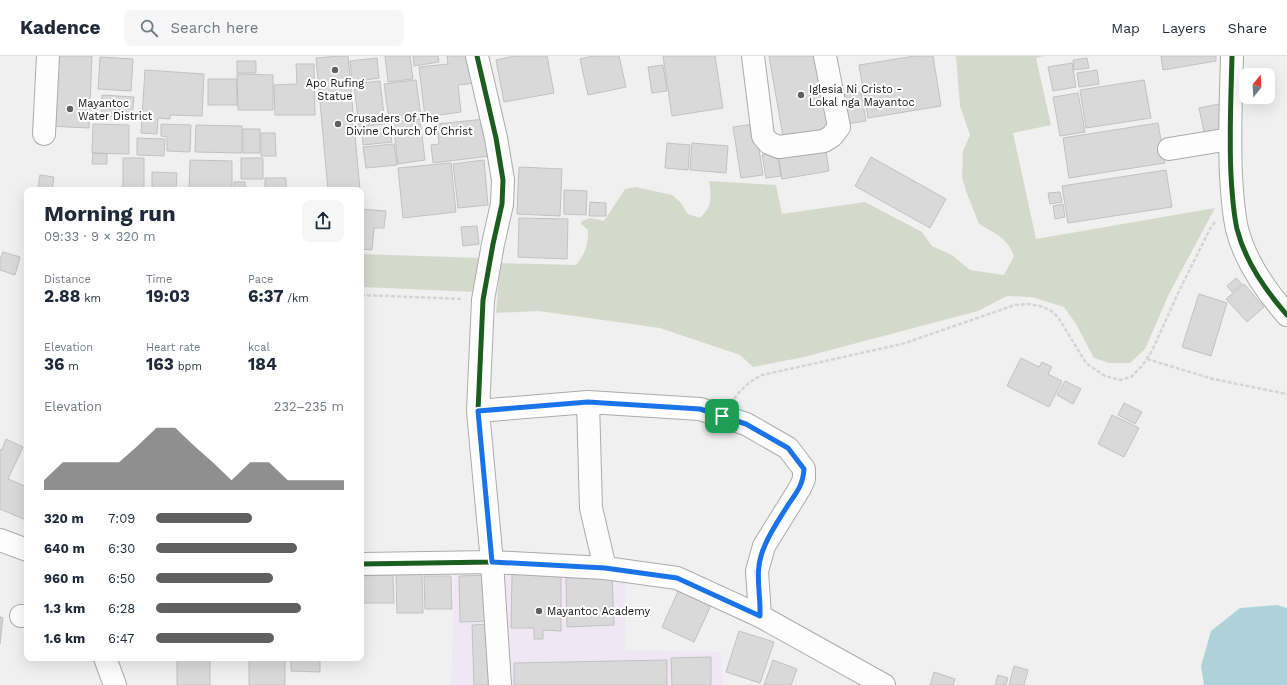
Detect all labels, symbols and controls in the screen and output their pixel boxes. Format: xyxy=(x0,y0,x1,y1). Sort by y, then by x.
search box xyxy=(124,10,404,46)
text: Kadence xyxy=(20,16,100,39)
icon: search xyxy=(138,17,160,39)
text: Search here xyxy=(170,19,258,37)
text: Map xyxy=(1111,20,1140,36)
text: Layers xyxy=(1162,20,1206,36)
text: Share xyxy=(1228,20,1267,36)
marker: Apo Rufing Statue xyxy=(330,65,340,75)
north arrow xyxy=(1239,68,1275,104)
map controls xyxy=(1239,68,1275,104)
place label: Apo Rufing Statue xyxy=(306,77,364,103)
place label: Iglesia Ni Cristo - Lokal nga Mayantoc xyxy=(809,83,915,109)
marker: Iglesia Ni Cristo - Lokal nga Mayantoc xyxy=(796,90,806,100)
place label: Mayantoc Water District xyxy=(78,97,153,123)
marker: Mayantoc Water District xyxy=(65,104,75,114)
place label: Crusaders Of The Divine Church Of Christ xyxy=(346,112,473,138)
marker: Crusaders Of The Divine Church Of Christ xyxy=(333,119,343,129)
button: share xyxy=(302,200,344,242)
text: Morning run xyxy=(44,201,176,226)
text: 09:33 · 9 × 320 m xyxy=(44,229,156,244)
text: Distance xyxy=(44,273,91,286)
text: Time xyxy=(146,273,172,286)
text: Pace xyxy=(248,273,273,286)
text: 2.88 xyxy=(44,286,80,306)
text: 19:03 xyxy=(146,286,190,306)
text: 6:37 xyxy=(248,286,284,306)
text: km xyxy=(80,292,101,305)
text: /km xyxy=(284,292,309,305)
text: Elevation xyxy=(44,341,93,354)
text: Heart rate xyxy=(146,341,200,354)
text: kcal xyxy=(248,341,270,354)
text: 36 xyxy=(44,354,65,374)
text: 163 xyxy=(146,354,174,374)
text: 184 xyxy=(248,354,277,374)
text: m xyxy=(65,360,79,373)
text: bpm xyxy=(174,360,202,373)
text: Elevation xyxy=(44,399,102,414)
text: 232–235 m xyxy=(274,399,344,414)
pin xyxy=(705,399,739,433)
icon: arrive xyxy=(711,405,733,427)
text: 320 m xyxy=(44,511,84,526)
text: 7:09 xyxy=(108,511,135,526)
text: 640 m xyxy=(44,541,85,556)
text: 6:30 xyxy=(108,541,135,556)
text: 960 m xyxy=(44,571,84,586)
text: 6:50 xyxy=(108,571,135,586)
text: 1.3 km xyxy=(44,601,85,616)
text: 6:28 xyxy=(108,601,135,616)
place label: Mayantoc Academy xyxy=(547,605,651,618)
marker: Mayantoc Academy xyxy=(534,606,544,616)
text: 1.6 km xyxy=(44,631,85,646)
text: 6:47 xyxy=(108,631,134,646)

